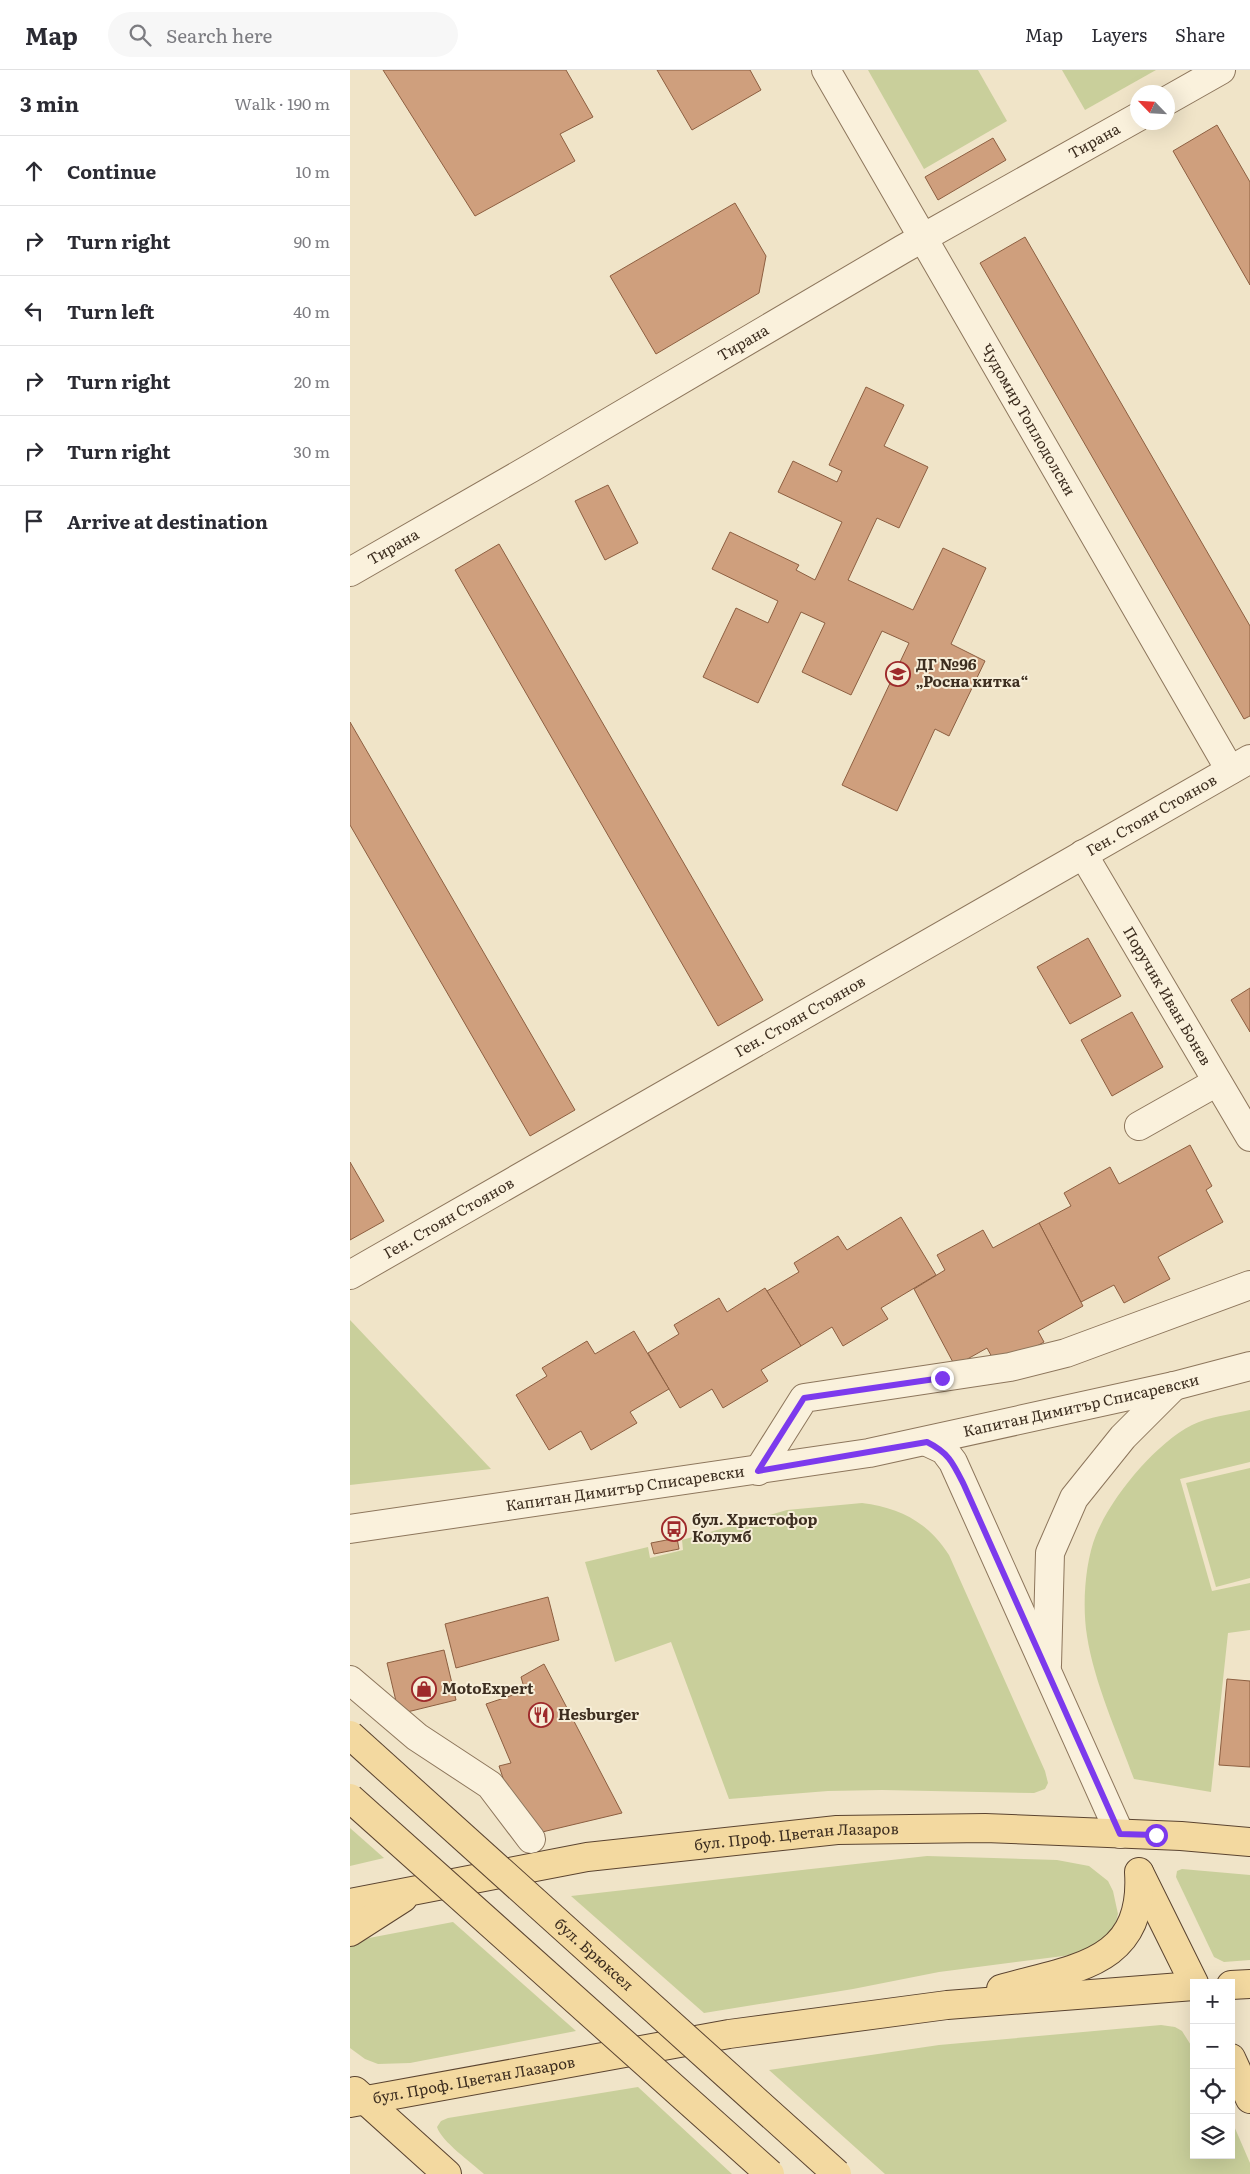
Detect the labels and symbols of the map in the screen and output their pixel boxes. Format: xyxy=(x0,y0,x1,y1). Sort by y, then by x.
north arrow xyxy=(1130,85,1175,130)
street label: Тирана xyxy=(1064,116,1125,164)
street label: Тирана xyxy=(712,317,773,366)
street label: Чудомир Топлодолски xyxy=(976,339,1082,500)
street label: Тирана xyxy=(362,521,424,570)
place label: ДГ №96 „Росна китка“ xyxy=(916,652,1028,692)
school or university icon: ДГ №96 „Росна китка“ xyxy=(885,661,911,687)
street label: Ген. Стоян Стоянов xyxy=(1081,767,1220,861)
street label: Поручик Иван Бонев xyxy=(1118,921,1218,1069)
street label: Ген. Стоян Стоянов xyxy=(730,969,869,1062)
street label: Ген. Стоян Стоянов xyxy=(379,1170,518,1264)
route end xyxy=(931,1367,954,1390)
street label: Капитан Димитър Списаревски xyxy=(961,1367,1202,1442)
street label: Капитан Димитър Списаревски xyxy=(504,1458,746,1516)
place label: бул. Христофор Колумб xyxy=(692,1507,817,1547)
bus stop icon: бул. Христофор Колумб xyxy=(661,1516,687,1542)
shop icon: MotoExpert xyxy=(411,1676,437,1702)
place label: MotoExpert xyxy=(442,1676,534,1699)
restaurant icon: Hesburger xyxy=(528,1702,554,1728)
place label: Hesburger xyxy=(558,1702,639,1725)
street label: бул. Проф. Цветан Лазаров xyxy=(693,1816,899,1855)
route start xyxy=(1145,1824,1168,1847)
street label: бул. Брюксел xyxy=(550,1912,639,1995)
street label: бул. Проф. Цветан Лазаров xyxy=(371,2049,577,2109)

